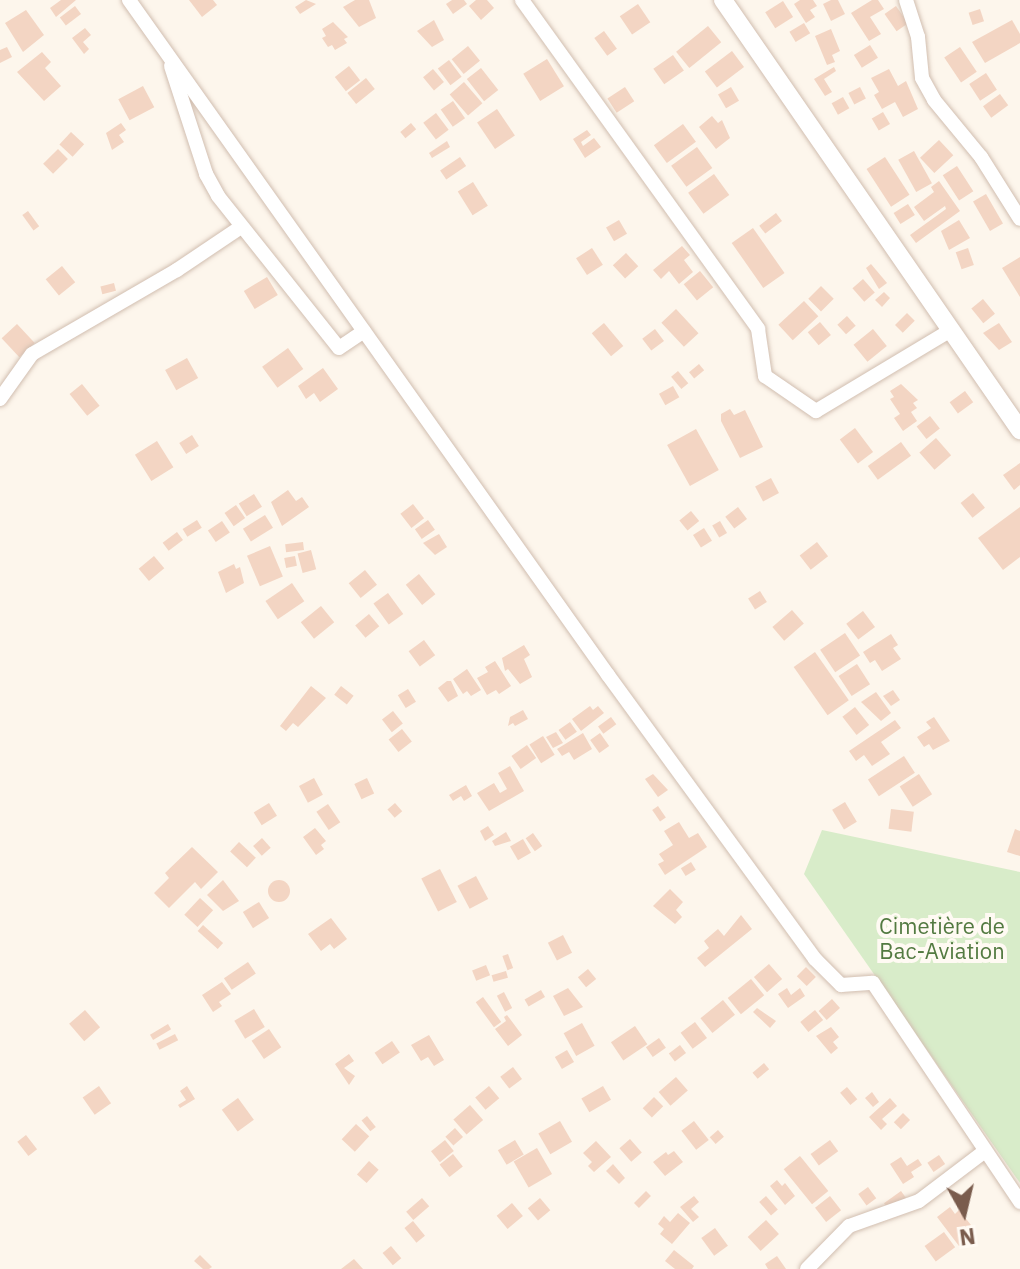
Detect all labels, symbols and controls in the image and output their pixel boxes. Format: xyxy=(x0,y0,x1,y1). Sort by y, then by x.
park label: Cimetière de Bac-Aviation xyxy=(879,912,1005,964)
north arrow xyxy=(924,1173,1004,1253)
text: N xyxy=(958,1222,977,1253)

